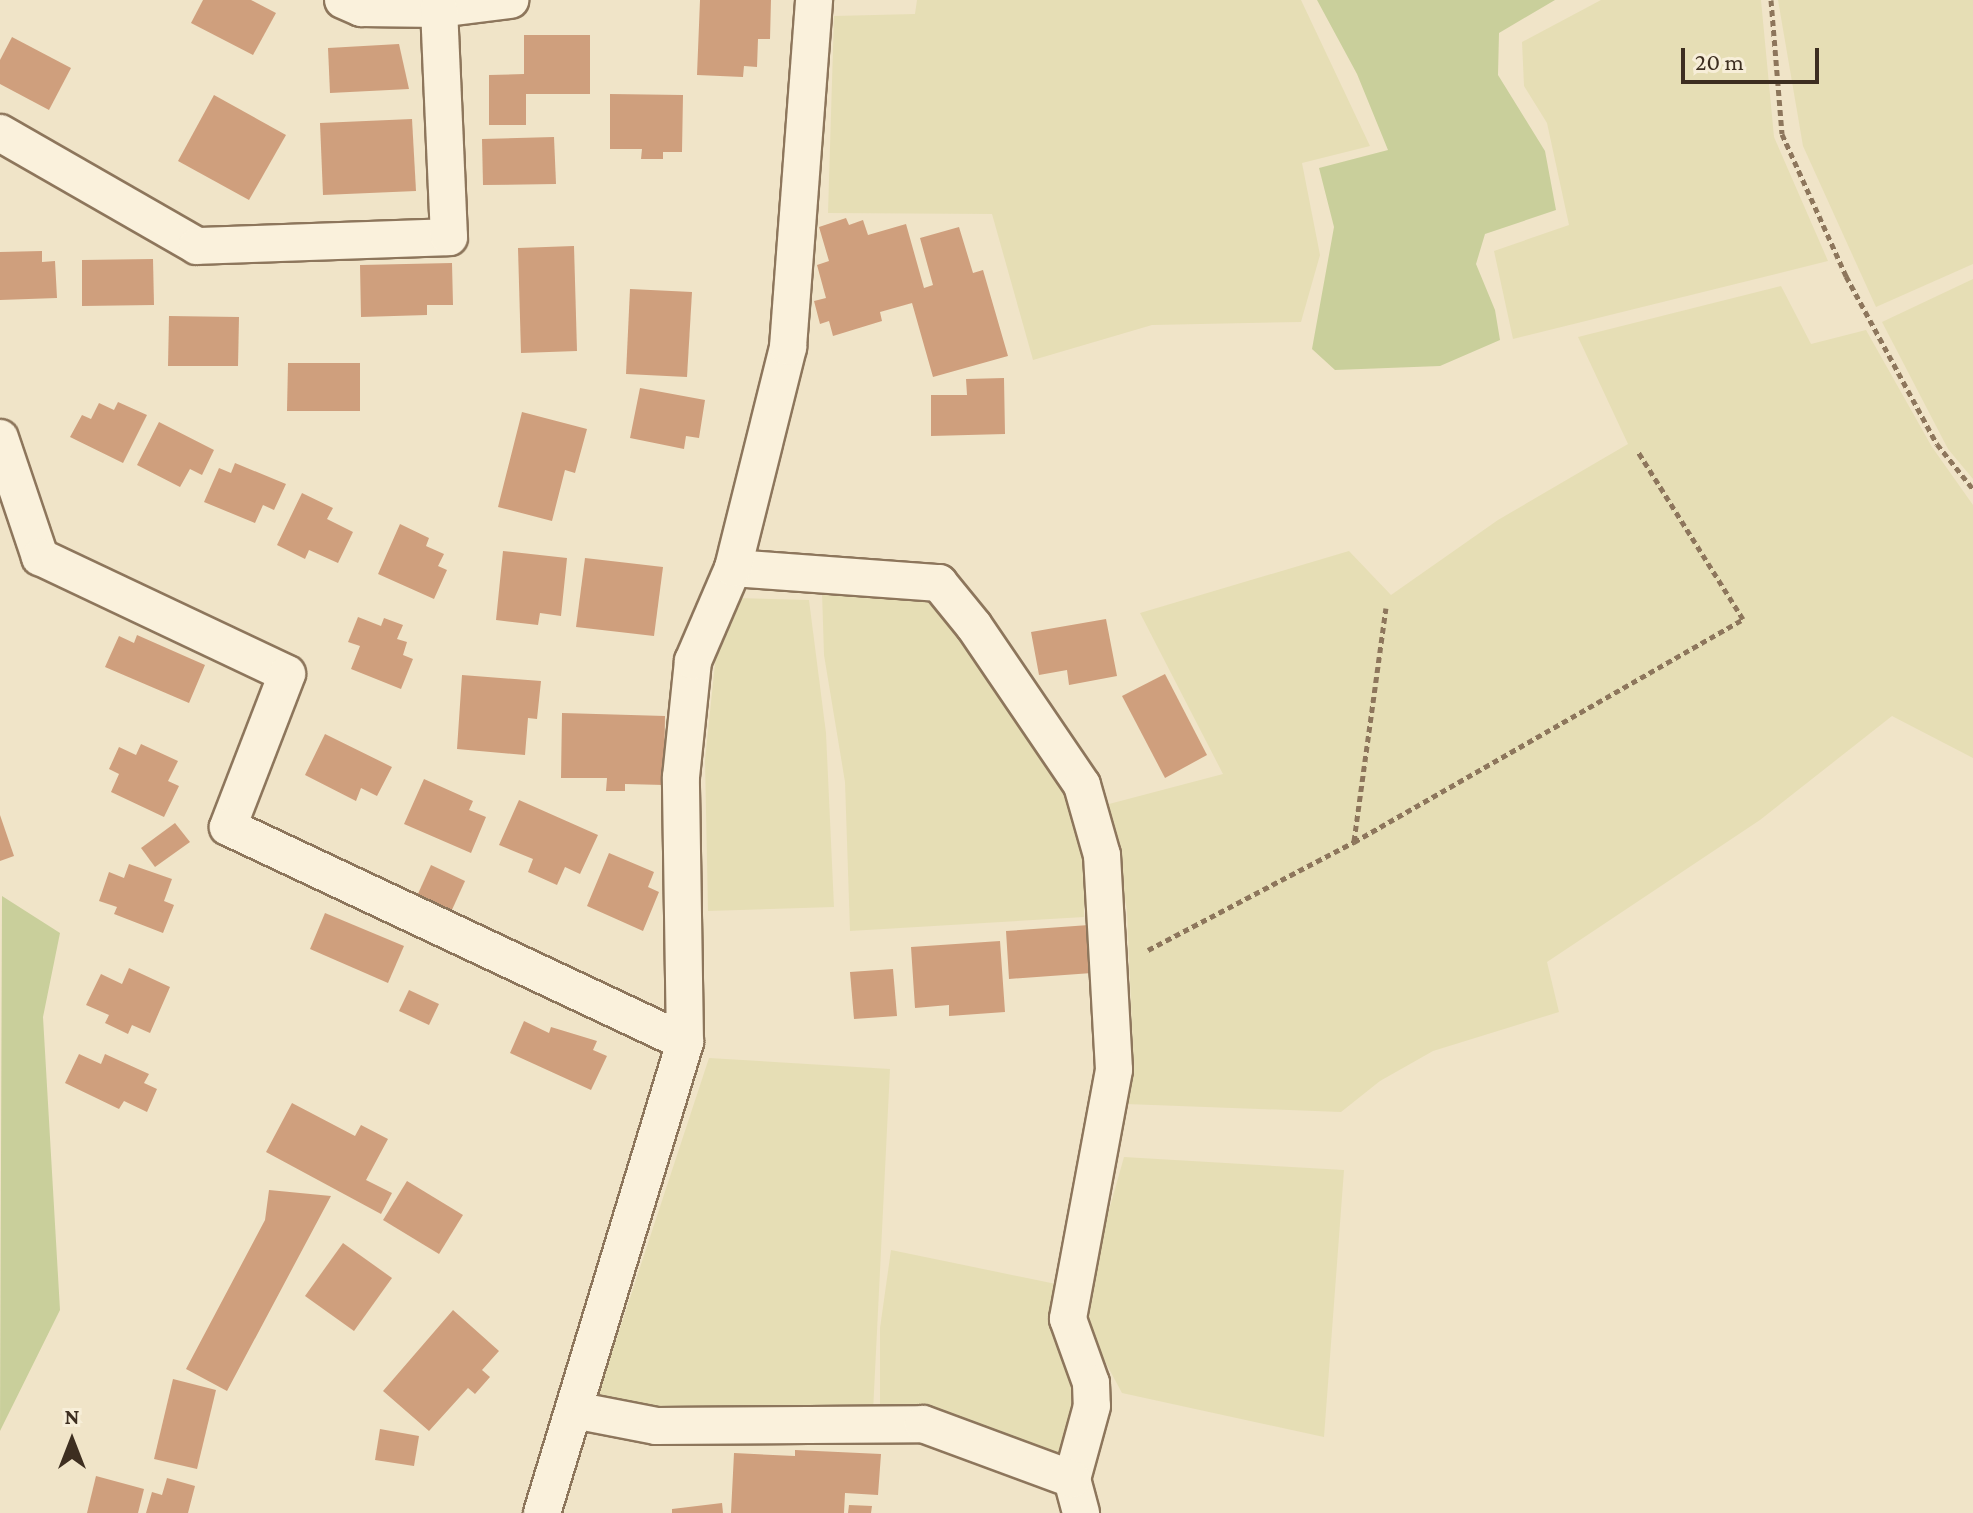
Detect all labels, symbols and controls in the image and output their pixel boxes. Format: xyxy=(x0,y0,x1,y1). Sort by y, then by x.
scale bar xyxy=(1685,32,1823,82)
text: 20 m xyxy=(1695,48,1744,75)
north arrow xyxy=(32,1401,112,1481)
text: N xyxy=(65,1404,80,1429)

